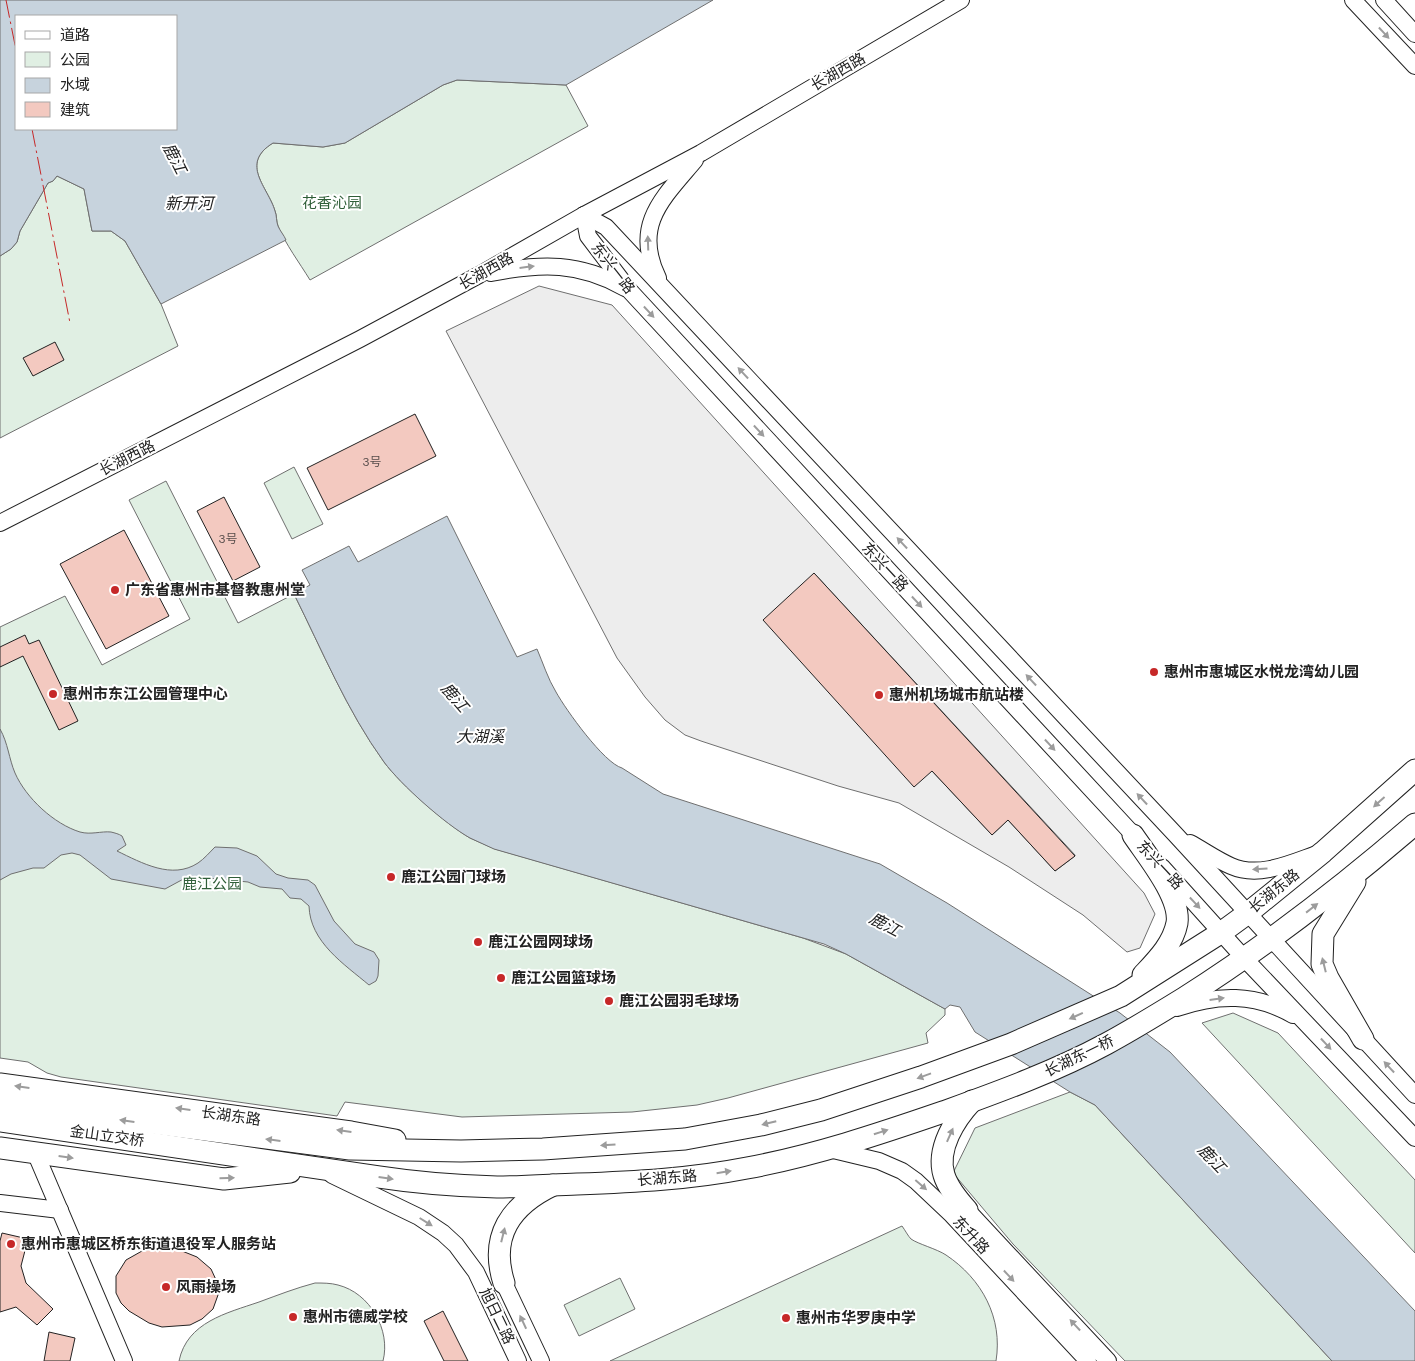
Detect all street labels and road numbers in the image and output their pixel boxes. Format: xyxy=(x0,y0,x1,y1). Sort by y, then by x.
street label: 长湖西路 xyxy=(808,49,868,95)
street label: 东兴一路 xyxy=(587,239,639,297)
street label: 长湖西路 xyxy=(455,249,517,293)
street label: 长湖西路 xyxy=(96,436,158,480)
street label: 东兴一路 xyxy=(858,539,912,595)
street label: 东兴一路 xyxy=(1133,837,1187,893)
street label: 长湖东路 xyxy=(1245,865,1303,917)
street label: 长湖东一桥 xyxy=(1041,1031,1117,1081)
street label: 长湖东路 xyxy=(200,1103,262,1129)
street label: 金山立交桥 xyxy=(69,1122,145,1150)
street label: 长湖东路 xyxy=(636,1166,698,1190)
street label: 东升路 xyxy=(949,1212,993,1258)
street label: 旭日二路 xyxy=(476,1285,518,1347)

